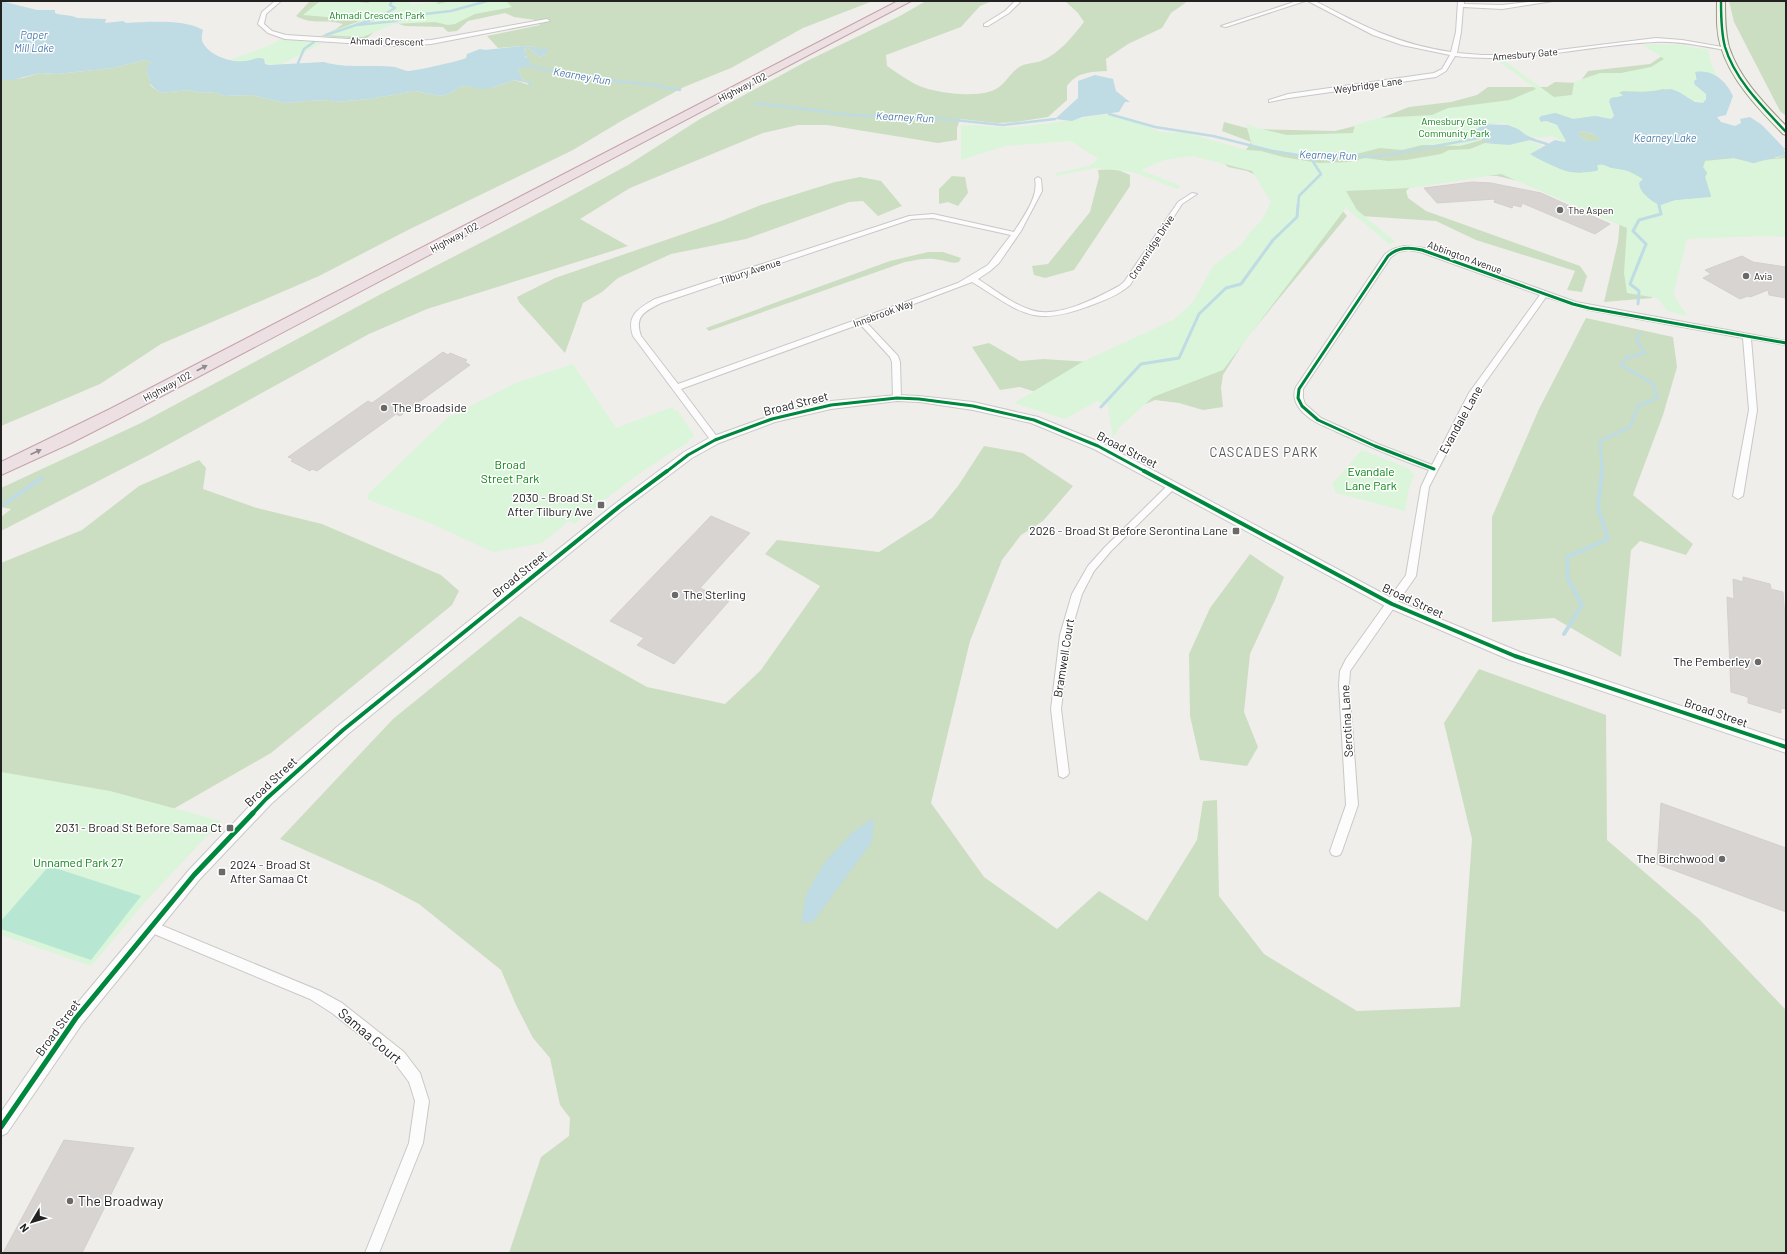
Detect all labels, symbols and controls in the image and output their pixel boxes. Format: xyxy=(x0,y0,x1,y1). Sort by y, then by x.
park label: Ahmadi Crescent Park xyxy=(329,9,425,21)
water label: Paper Mill Lake xyxy=(14,28,54,54)
street label: Ahmadi Crescent xyxy=(350,34,425,48)
street label: Amesbury Gate xyxy=(1492,45,1558,63)
water label: Kearney Run xyxy=(552,64,612,87)
street label: Highway 102 xyxy=(716,70,768,104)
street label: Weybridge Lane xyxy=(1333,74,1403,96)
water label: Kearney Run xyxy=(876,108,935,125)
park label: Amesbury Gate Community Park xyxy=(1418,115,1490,139)
water label: Kearney Lake xyxy=(1634,131,1697,144)
water label: Kearney Run xyxy=(1299,147,1357,162)
place label: The Aspen xyxy=(1568,204,1613,216)
marker: The Aspen xyxy=(1555,205,1565,215)
street label: Crownridge Drive xyxy=(1126,213,1176,281)
street label: Highway 102 xyxy=(428,219,480,255)
street label: Abbington Avenue xyxy=(1426,238,1504,276)
street label: Tilbury Avenue xyxy=(718,255,782,287)
place label: Avia xyxy=(1754,270,1772,282)
marker: Avia xyxy=(1741,271,1751,281)
street label: Innsbrook Way xyxy=(851,296,915,329)
one-way arrow xyxy=(196,365,208,371)
street label: Highway 102 xyxy=(141,368,193,404)
street label: Evandale Lane xyxy=(1436,383,1485,456)
street label: Broad Street xyxy=(762,388,830,418)
place label: The Broadside xyxy=(392,400,467,414)
marker: The Broadside xyxy=(379,403,389,413)
street label: Broad Street xyxy=(1095,428,1160,470)
district label: CASCADES PARK xyxy=(1210,444,1318,460)
one-way arrow xyxy=(31,449,43,455)
park label: Broad Street Park xyxy=(481,457,539,485)
park label: Evandale Lane Park xyxy=(1345,464,1397,492)
place label: 2030 - Broad St After Tilbury Ave xyxy=(507,490,593,518)
marker: 2030 - Broad St After Tilbury Ave xyxy=(596,500,606,510)
place label: 2026 - Broad St Before Serontina Lane xyxy=(1029,523,1228,537)
marker: 2026 - Broad St Before Serontina Lane xyxy=(1231,526,1241,536)
street label: Broad Street xyxy=(489,547,550,599)
street label: Broad Street xyxy=(1380,580,1446,620)
place label: The Sterling xyxy=(683,587,746,601)
marker: The Sterling xyxy=(670,590,680,600)
street label: Bramwell Court xyxy=(1050,617,1076,698)
place label: The Pemberley xyxy=(1673,654,1750,668)
marker: The Pemberley xyxy=(1753,657,1763,667)
street label: Serotina Lane xyxy=(1337,685,1355,758)
street label: Broad Street xyxy=(1683,695,1750,729)
street label: Broad Street xyxy=(241,754,299,809)
place label: 2031 - Broad St Before Samaa Ct xyxy=(55,820,222,834)
marker: 2031 - Broad St Before Samaa Ct xyxy=(225,823,235,833)
place label: The Birchwood xyxy=(1636,851,1714,865)
marker: The Birchwood xyxy=(1717,854,1727,864)
park label: Unnamed Park 27 xyxy=(33,855,123,869)
place label: 2024 - Broad St After Samaa Ct xyxy=(230,857,311,885)
marker: 2024 - Broad St After Samaa Ct xyxy=(217,867,227,877)
street label: Broad Street xyxy=(32,997,82,1058)
street label: Samaa Court xyxy=(335,1004,406,1067)
place label: The Broadway xyxy=(78,1192,164,1209)
marker: The Broadway xyxy=(65,1196,75,1206)
north arrow xyxy=(12,1202,52,1242)
text: N xyxy=(16,1222,31,1235)

